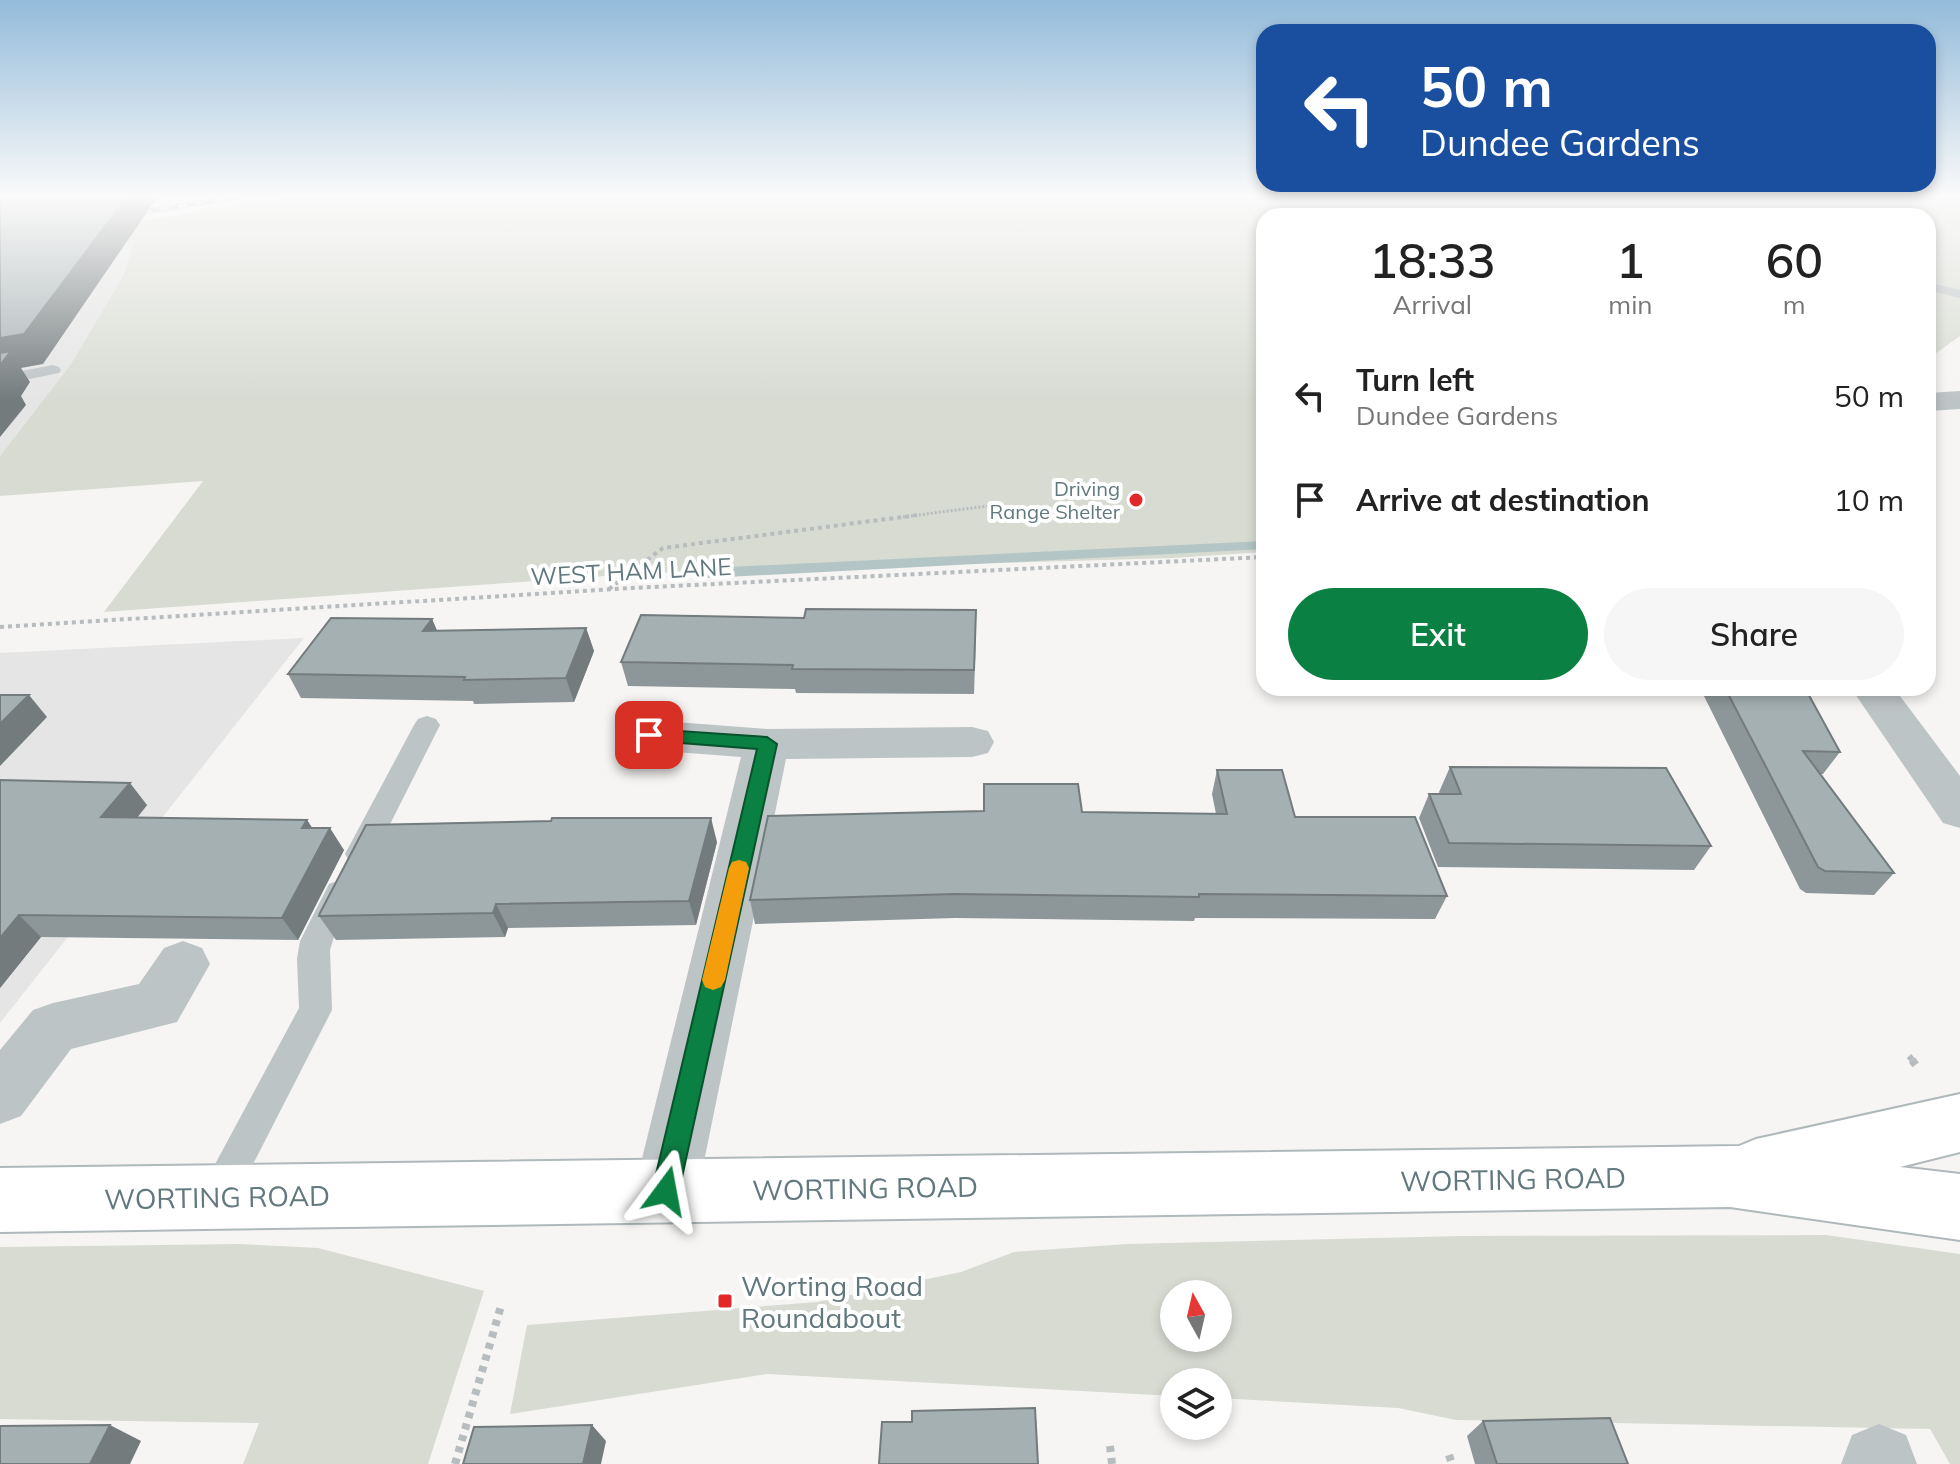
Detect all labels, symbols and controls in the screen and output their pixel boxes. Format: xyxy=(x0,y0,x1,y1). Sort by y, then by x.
text: 50 m xyxy=(1420,51,1553,121)
icon: left xyxy=(1288,56,1392,160)
text: Dundee Gardens xyxy=(1420,120,1700,165)
text: 18:33 xyxy=(1369,230,1495,290)
text: 1 xyxy=(1616,230,1645,290)
text: 60 xyxy=(1765,230,1823,290)
text: Arrival xyxy=(1392,288,1472,321)
text: min xyxy=(1608,288,1653,321)
text: m xyxy=(1783,288,1806,321)
text: Turn left xyxy=(1356,361,1474,399)
icon: left xyxy=(1288,374,1332,418)
text: 50 m xyxy=(1834,377,1904,415)
text: Dundee Gardens xyxy=(1356,399,1558,432)
place label: Driving Range Shelter xyxy=(989,476,1121,524)
icon: arrive xyxy=(1288,478,1332,522)
text: Arrive at destination xyxy=(1356,481,1650,519)
text: 10 m xyxy=(1834,481,1904,519)
marker: Driving Range Shelter xyxy=(1127,491,1145,509)
street label: WEST HAM LANE xyxy=(530,551,732,591)
button: Exit xyxy=(1288,588,1588,680)
button: Share xyxy=(1604,588,1904,680)
pin xyxy=(615,701,683,769)
icon: arrive xyxy=(627,713,671,757)
position arrow xyxy=(624,1149,708,1233)
street label: WORTING ROAD xyxy=(1400,1160,1626,1198)
street label: WORTING ROAD xyxy=(752,1169,978,1207)
street label: WORTING ROAD xyxy=(104,1178,330,1216)
place label: Worting Road Roundabout xyxy=(741,1268,923,1335)
north arrow xyxy=(1160,1280,1232,1352)
map controls xyxy=(1160,1280,1232,1440)
marker: Worting Road Roundabout xyxy=(716,1292,734,1310)
button: layers xyxy=(1160,1368,1232,1440)

